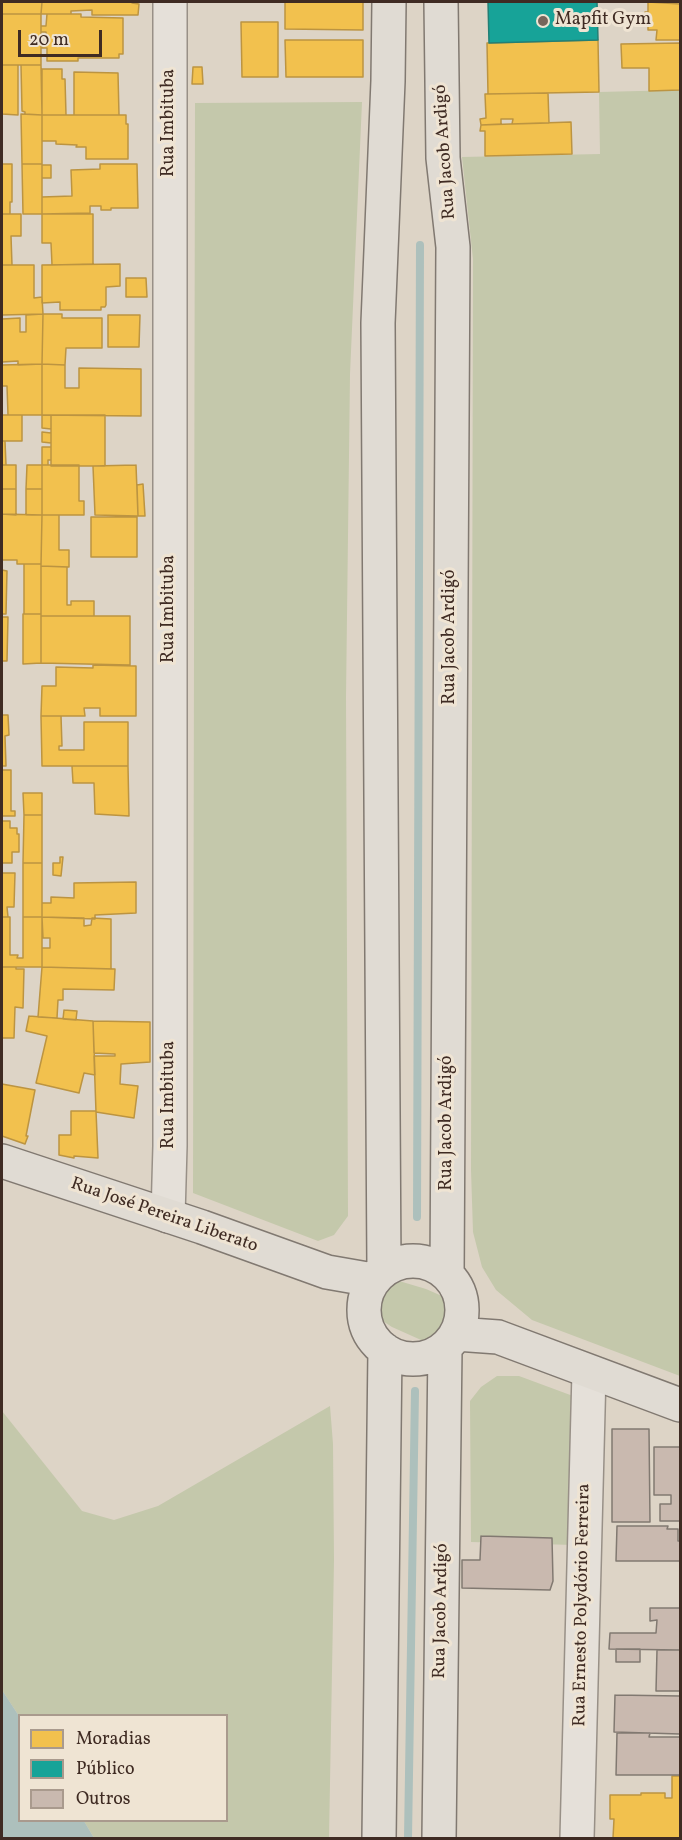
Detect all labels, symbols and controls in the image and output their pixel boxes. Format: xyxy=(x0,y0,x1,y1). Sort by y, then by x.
place label: Mapfit Gym xyxy=(555,10,651,32)
marker: Mapfit Gym xyxy=(536,14,550,28)
scale bar xyxy=(21,18,105,56)
text: 20 m xyxy=(29,28,69,53)
street label: Rua Imbituba xyxy=(159,69,181,177)
street label: Rua Jacob Ardigó xyxy=(431,84,461,220)
street label: Rua Imbituba xyxy=(159,555,181,663)
street label: Rua Jacob Ardigó xyxy=(440,569,462,705)
street label: Rua Imbituba xyxy=(159,1041,181,1149)
street label: Rua Jacob Ardigó xyxy=(437,1055,459,1191)
street label: Rua José Pereira Liberato xyxy=(68,1174,260,1258)
street label: Rua Ernesto Polydório Ferreira xyxy=(570,1483,596,1727)
street label: Rua Jacob Ardigó xyxy=(430,1543,454,1679)
legend xyxy=(18,1714,228,1822)
text: Moradias xyxy=(76,1727,151,1752)
text: Público xyxy=(76,1757,135,1782)
text: Outros xyxy=(76,1787,130,1812)

